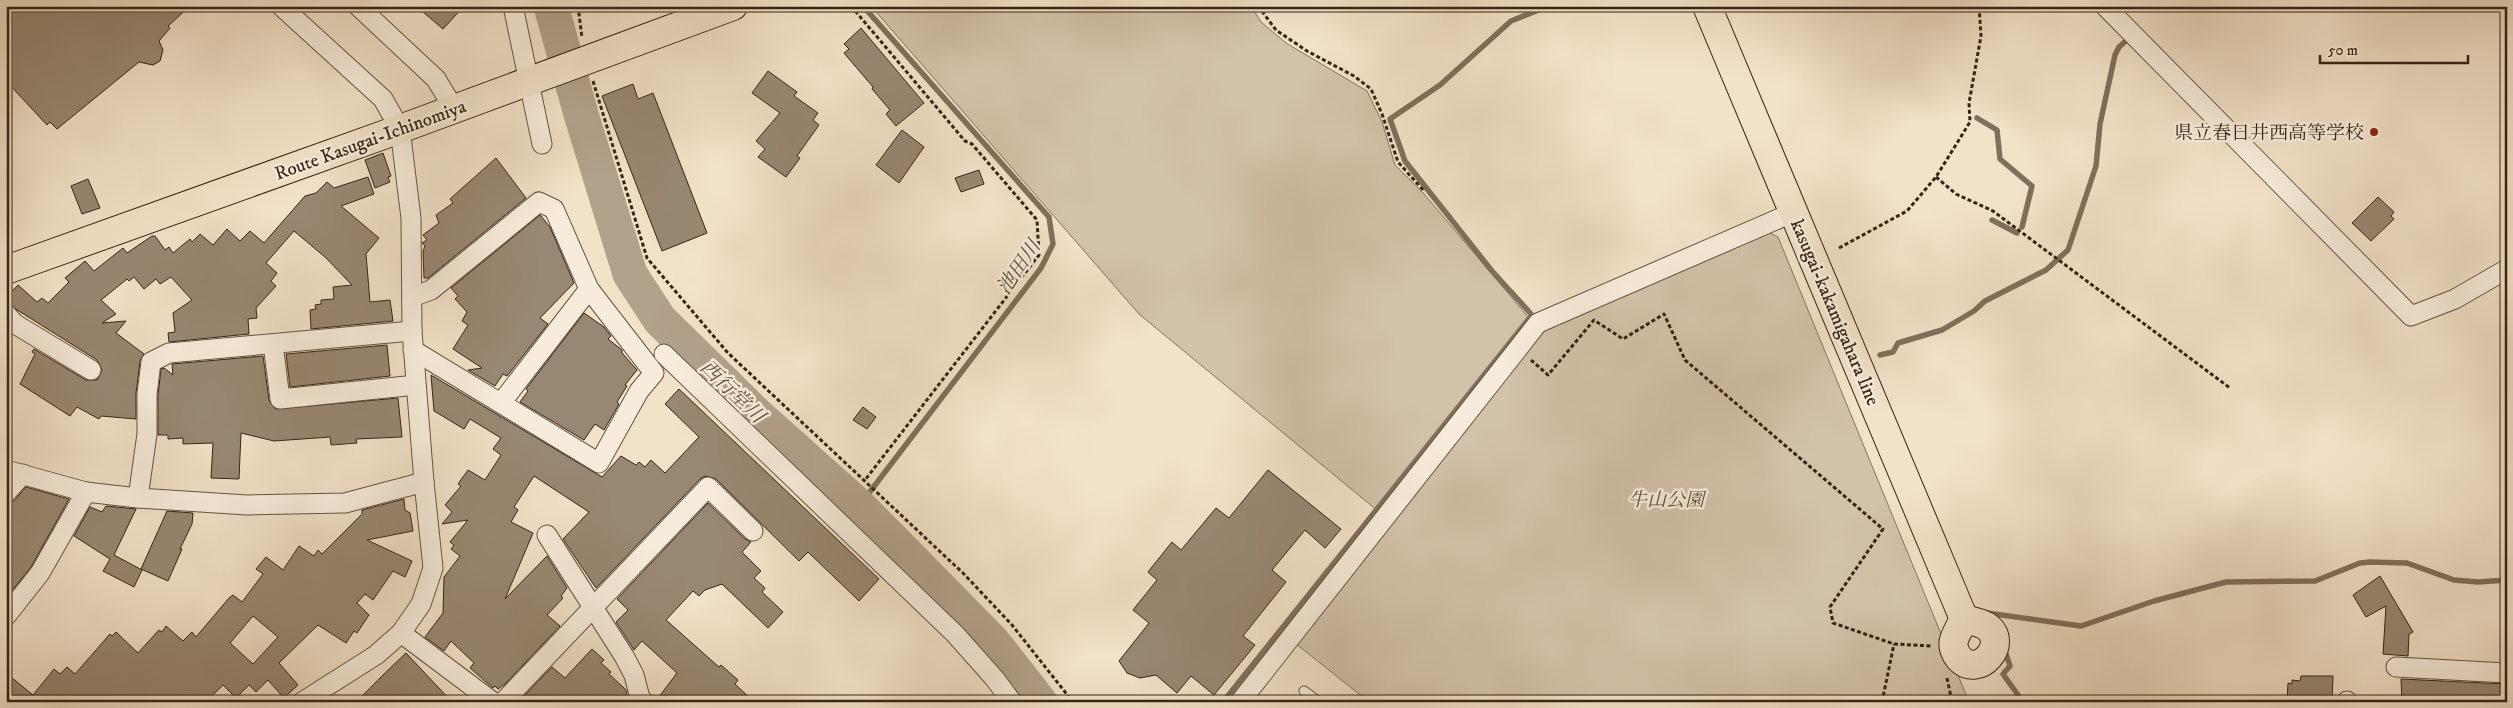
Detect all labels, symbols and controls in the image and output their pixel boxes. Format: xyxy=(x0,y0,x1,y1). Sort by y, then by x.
scale bar xyxy=(2320,32,2468,64)
text: 50 m xyxy=(2328,41,2358,60)
street label: Route Kasugai-Ichinomiya xyxy=(272,95,469,186)
place label: 県立春日井西高等学校 xyxy=(2174,122,2364,145)
marker: 県立春日井西高等学校 xyxy=(2368,126,2380,138)
street label: kasugai-kakamigahara line xyxy=(1785,216,1884,409)
water label: 池田川 xyxy=(992,234,1048,300)
water label: 西行堂川 xyxy=(695,355,771,430)
park label: 牛山公園 xyxy=(1628,489,1707,512)

